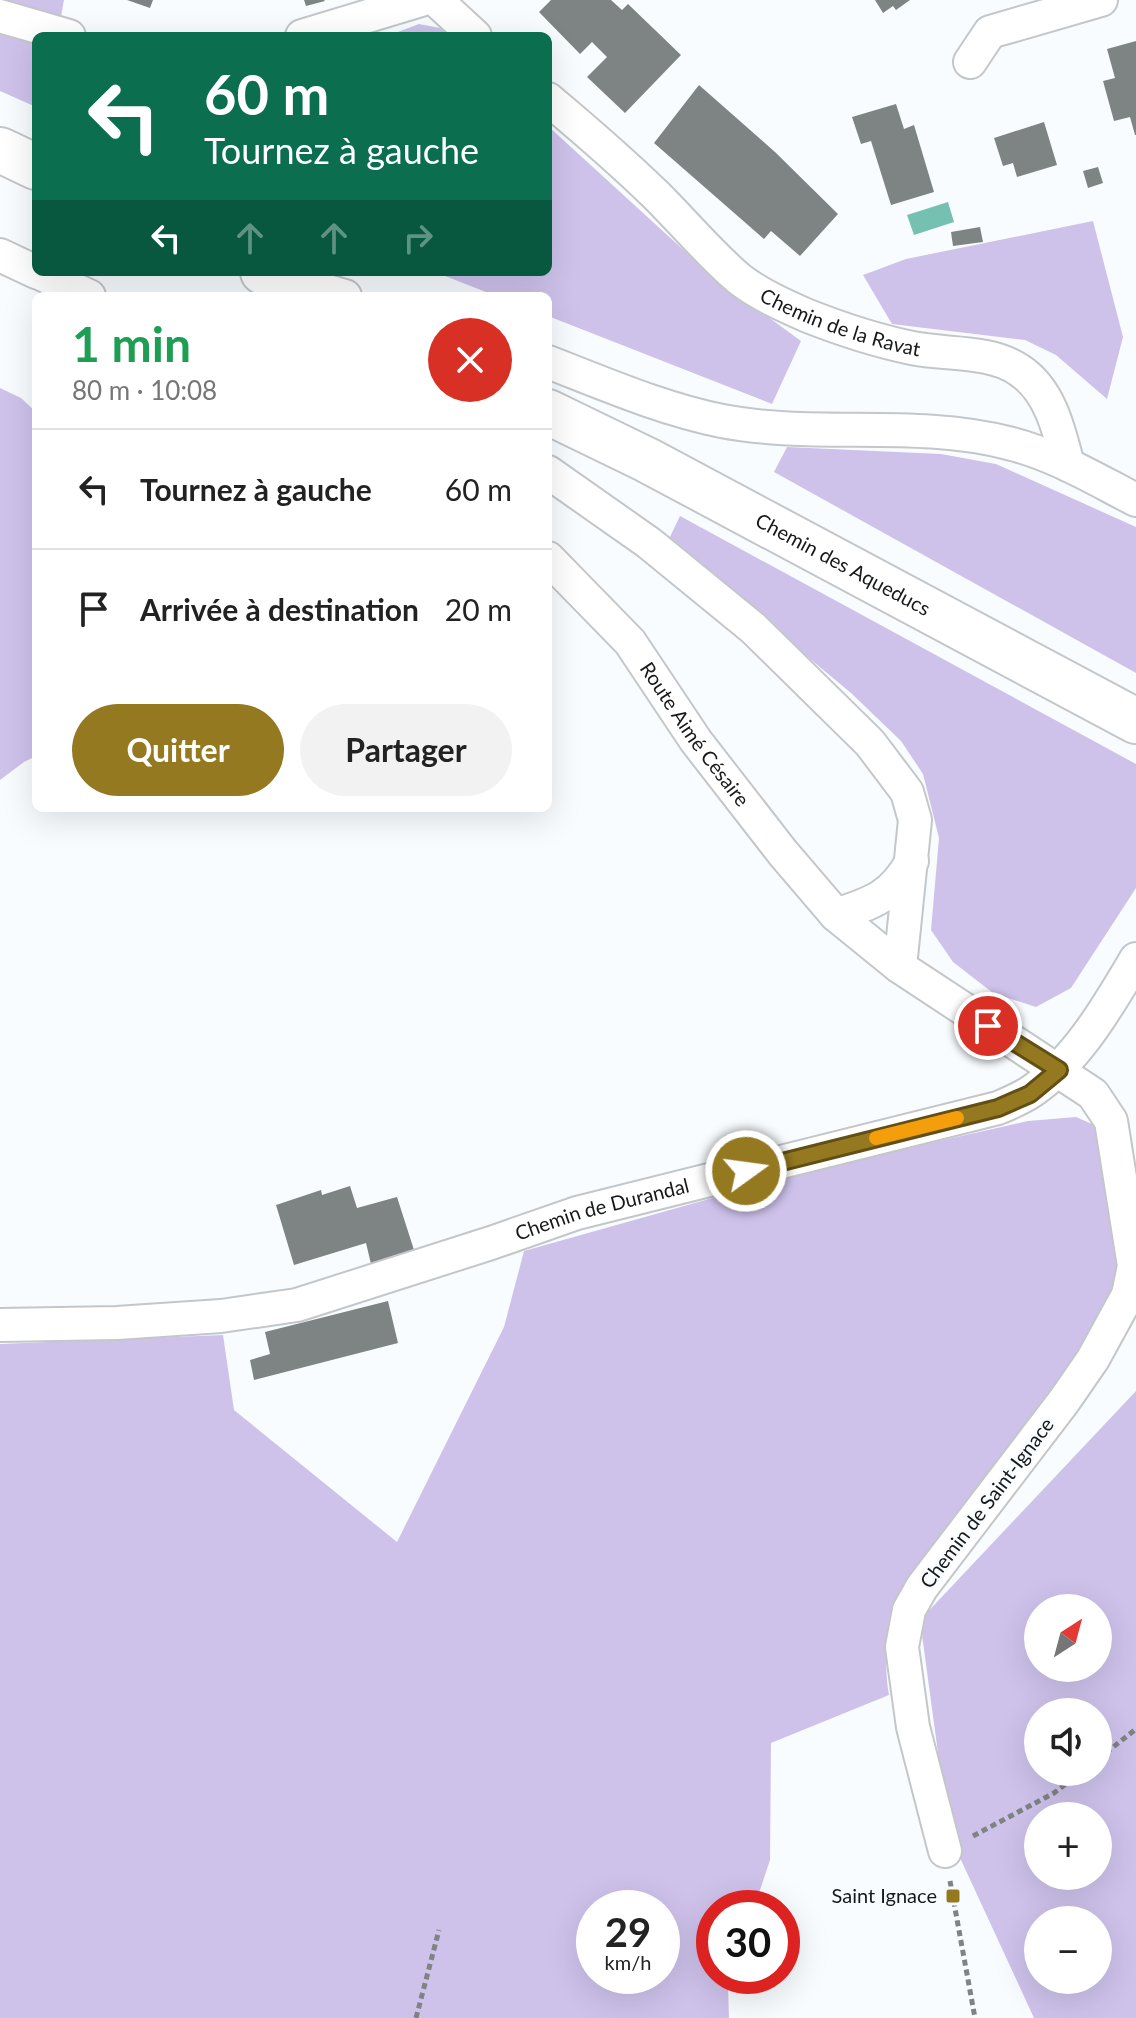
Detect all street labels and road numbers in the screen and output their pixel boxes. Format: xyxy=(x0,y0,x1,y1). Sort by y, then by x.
street label: Chemin de la Ravat xyxy=(756,282,922,360)
street label: Chemin des Aqueducs xyxy=(752,507,935,620)
street label: Route Aimé Césaire xyxy=(636,657,755,810)
street label: Chemin de Durandal xyxy=(512,1173,691,1245)
street label: Chemin de Saint-Ignace xyxy=(914,1412,1058,1592)

